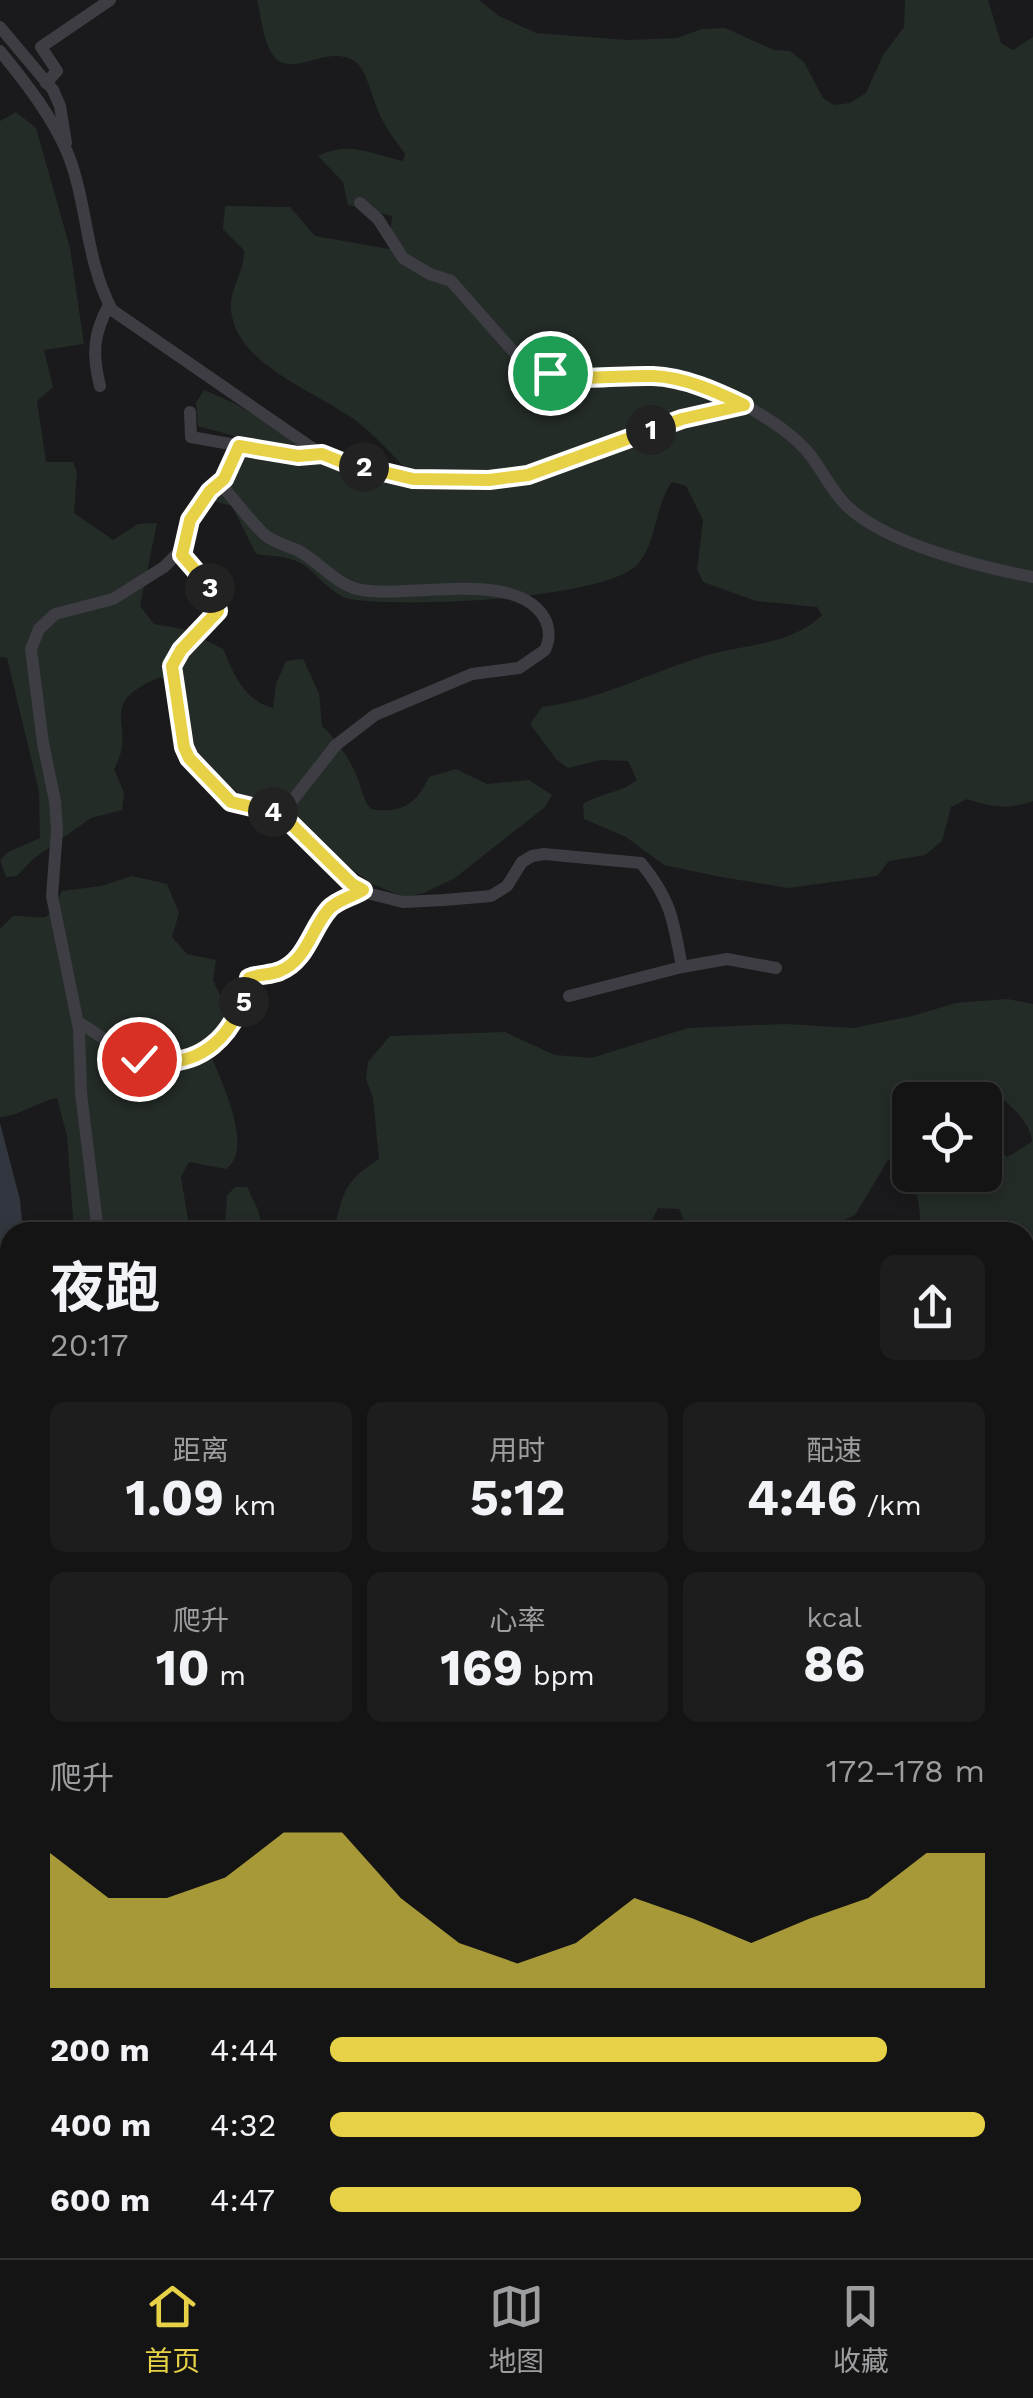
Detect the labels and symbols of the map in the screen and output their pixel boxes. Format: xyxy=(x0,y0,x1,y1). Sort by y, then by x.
pin xyxy=(508,331,593,416)
pin: 1 xyxy=(626,405,676,455)
pin: 2 xyxy=(339,442,389,492)
pin: 3 xyxy=(185,563,235,613)
pin: 4 xyxy=(248,787,298,837)
pin: 5 xyxy=(219,977,269,1027)
pin xyxy=(97,1017,182,1102)

